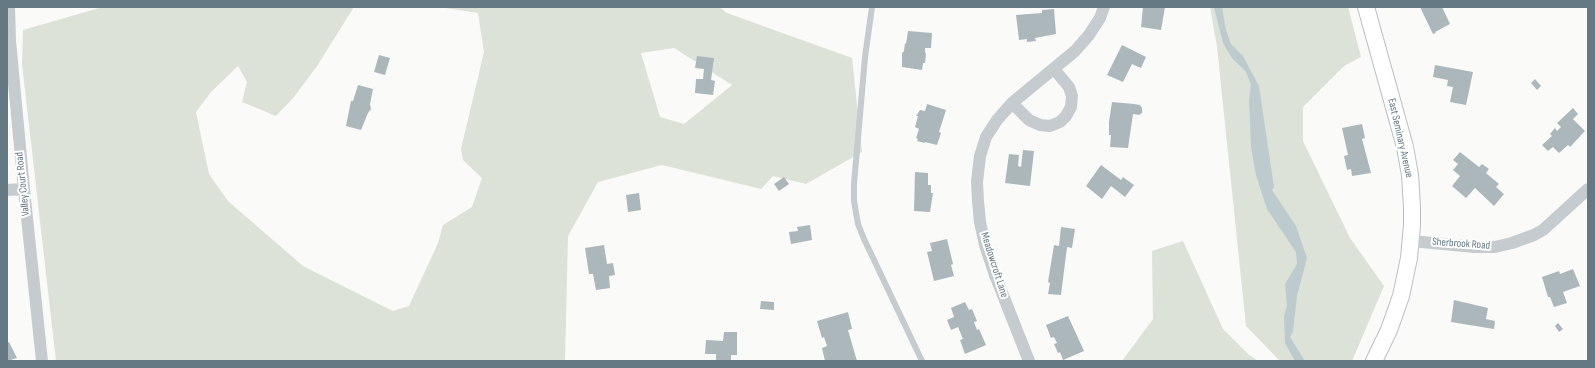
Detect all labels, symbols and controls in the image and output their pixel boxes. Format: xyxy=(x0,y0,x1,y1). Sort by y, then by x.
street label: East Seminary Avenue xyxy=(1384,97,1416,179)
street label: Valley Court Road xyxy=(13,151,33,217)
street label: Meadowcroft Lane xyxy=(977,231,1011,299)
street label: Sherbrook Road xyxy=(1432,235,1490,253)

